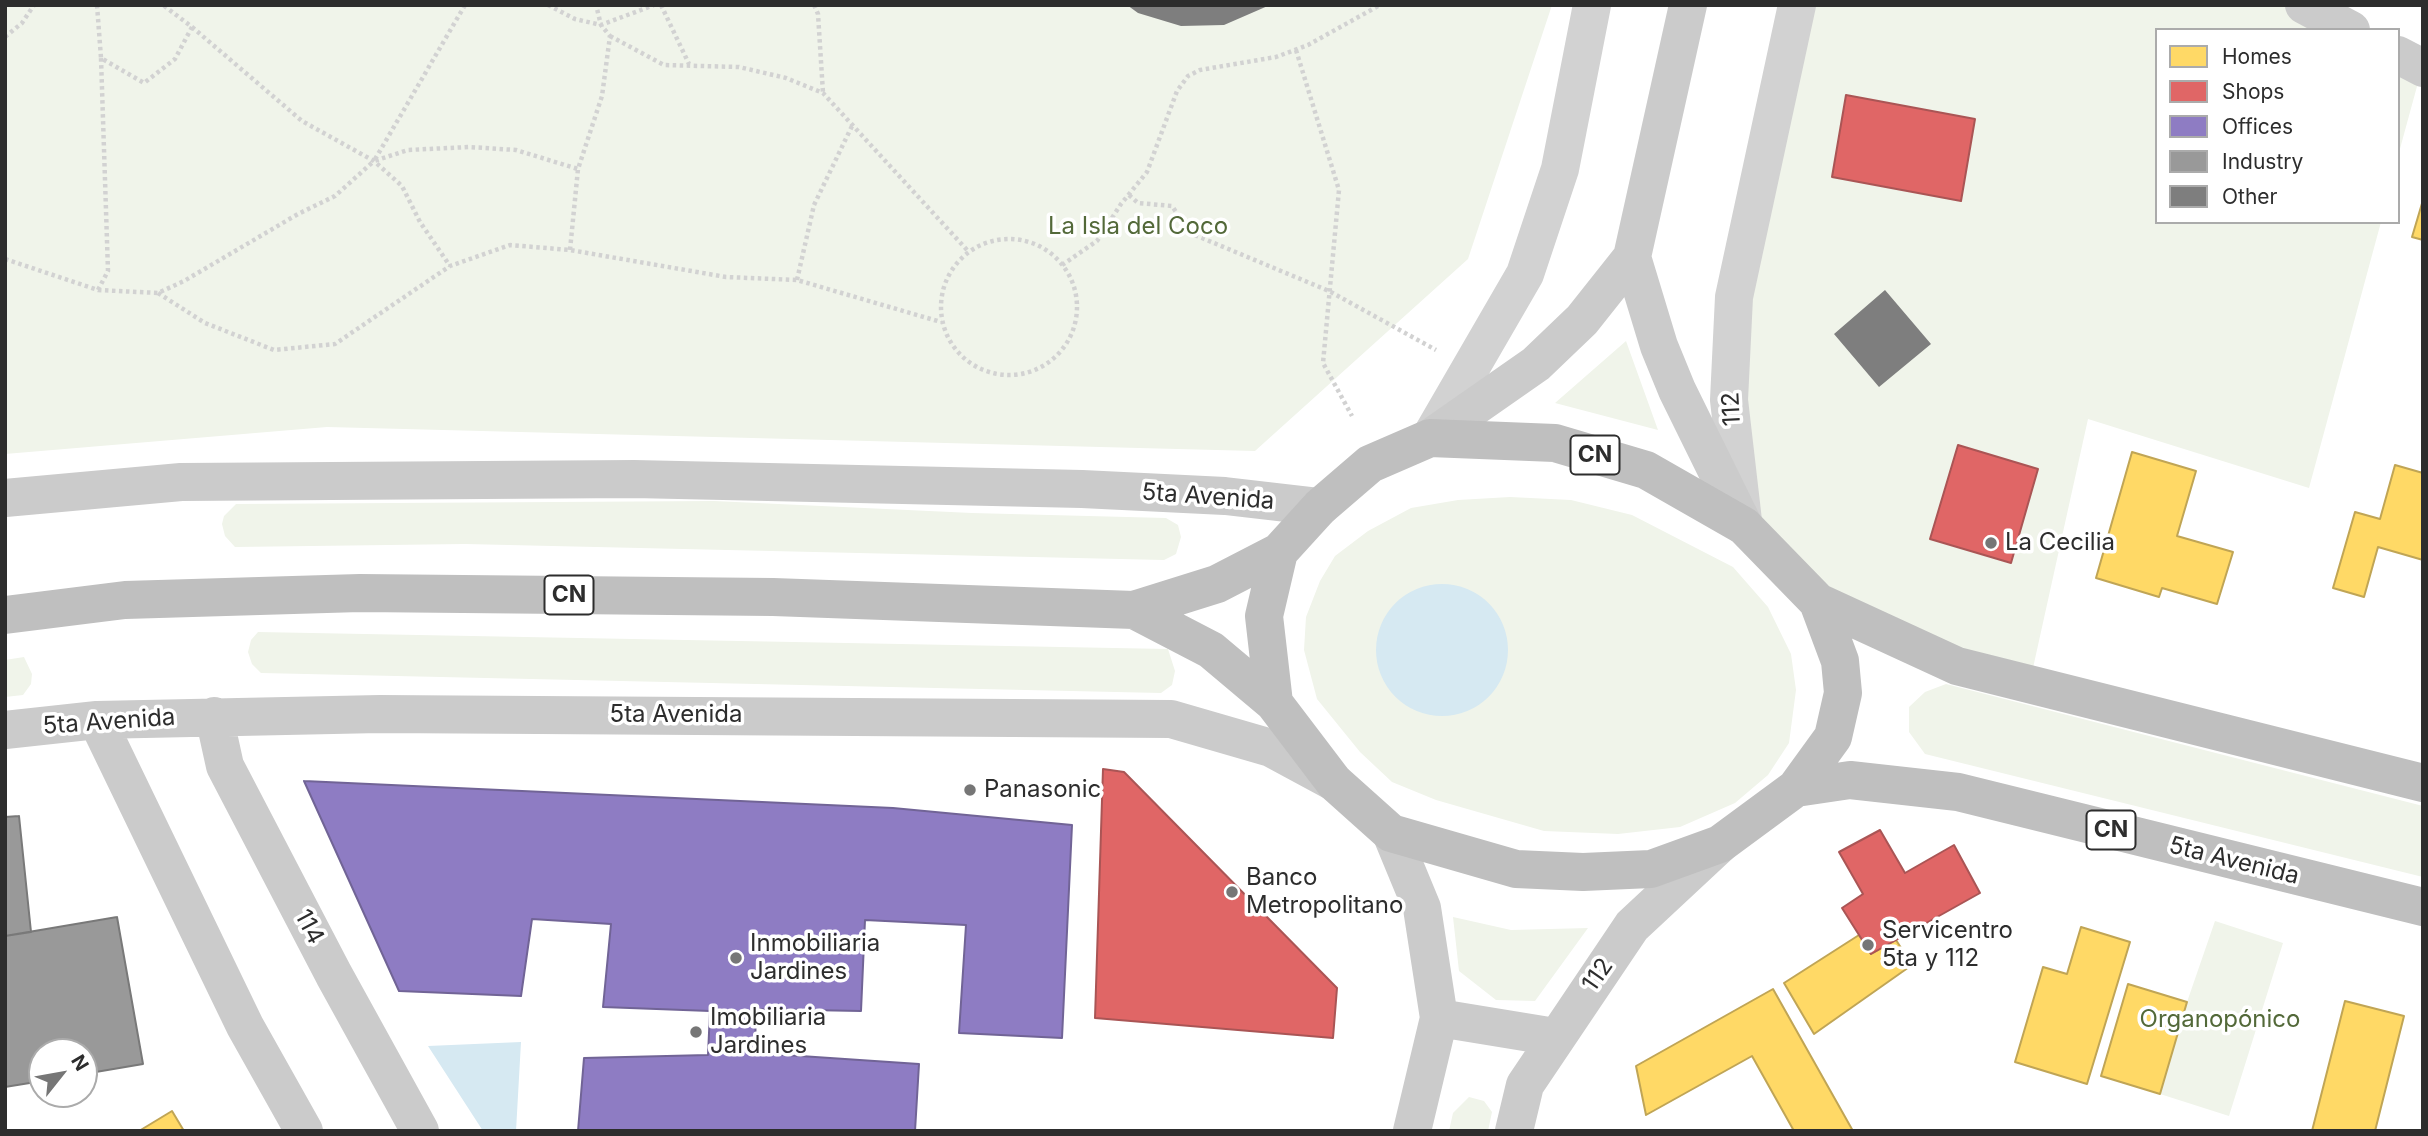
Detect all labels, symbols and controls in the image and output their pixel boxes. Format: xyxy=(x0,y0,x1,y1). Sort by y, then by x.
legend xyxy=(2155,28,2400,224)
text: Homes xyxy=(2222,44,2292,69)
text: Shops xyxy=(2222,79,2284,104)
text: Offices xyxy=(2222,114,2293,139)
text: Industry xyxy=(2222,149,2303,174)
text: Other xyxy=(2222,184,2278,209)
park label: La Isla del Coco xyxy=(1048,213,1228,241)
street label: 112 xyxy=(1717,391,1747,427)
road number: CN xyxy=(1570,436,1620,475)
street label: 5ta Avenida xyxy=(1141,478,1275,516)
place label: La Cecilia xyxy=(2005,529,2115,557)
marker: La Cecilia xyxy=(1983,535,1999,551)
road number: CN xyxy=(544,576,594,614)
street label: 5ta Avenida xyxy=(610,701,742,729)
street label: 5ta Avenida xyxy=(42,703,176,741)
place label: Panasonic xyxy=(984,776,1101,804)
marker: Panasonic xyxy=(962,782,978,798)
road number: CN xyxy=(2086,810,2136,850)
street label: 5ta Avenida xyxy=(2166,831,2302,891)
place label: Banco Metropolitano xyxy=(1246,864,1403,920)
marker: Banco Metropolitano xyxy=(1224,884,1240,900)
street label: 114 xyxy=(288,905,330,949)
place label: Servicentro 5ta y 112 xyxy=(1882,917,2013,973)
place label: Inmobiliaria Jardines xyxy=(750,930,880,986)
marker: Servicentro 5ta y 112 xyxy=(1860,937,1876,953)
marker: Inmobiliaria Jardines xyxy=(728,950,744,966)
street label: 112 xyxy=(1576,953,1620,997)
place label: Imobiliaria Jardines xyxy=(710,1004,826,1060)
park label: Organopónico xyxy=(2140,1006,2300,1034)
marker: Imobiliaria Jardines xyxy=(688,1024,704,1040)
north arrow xyxy=(28,1038,98,1108)
text: N xyxy=(66,1051,93,1075)

